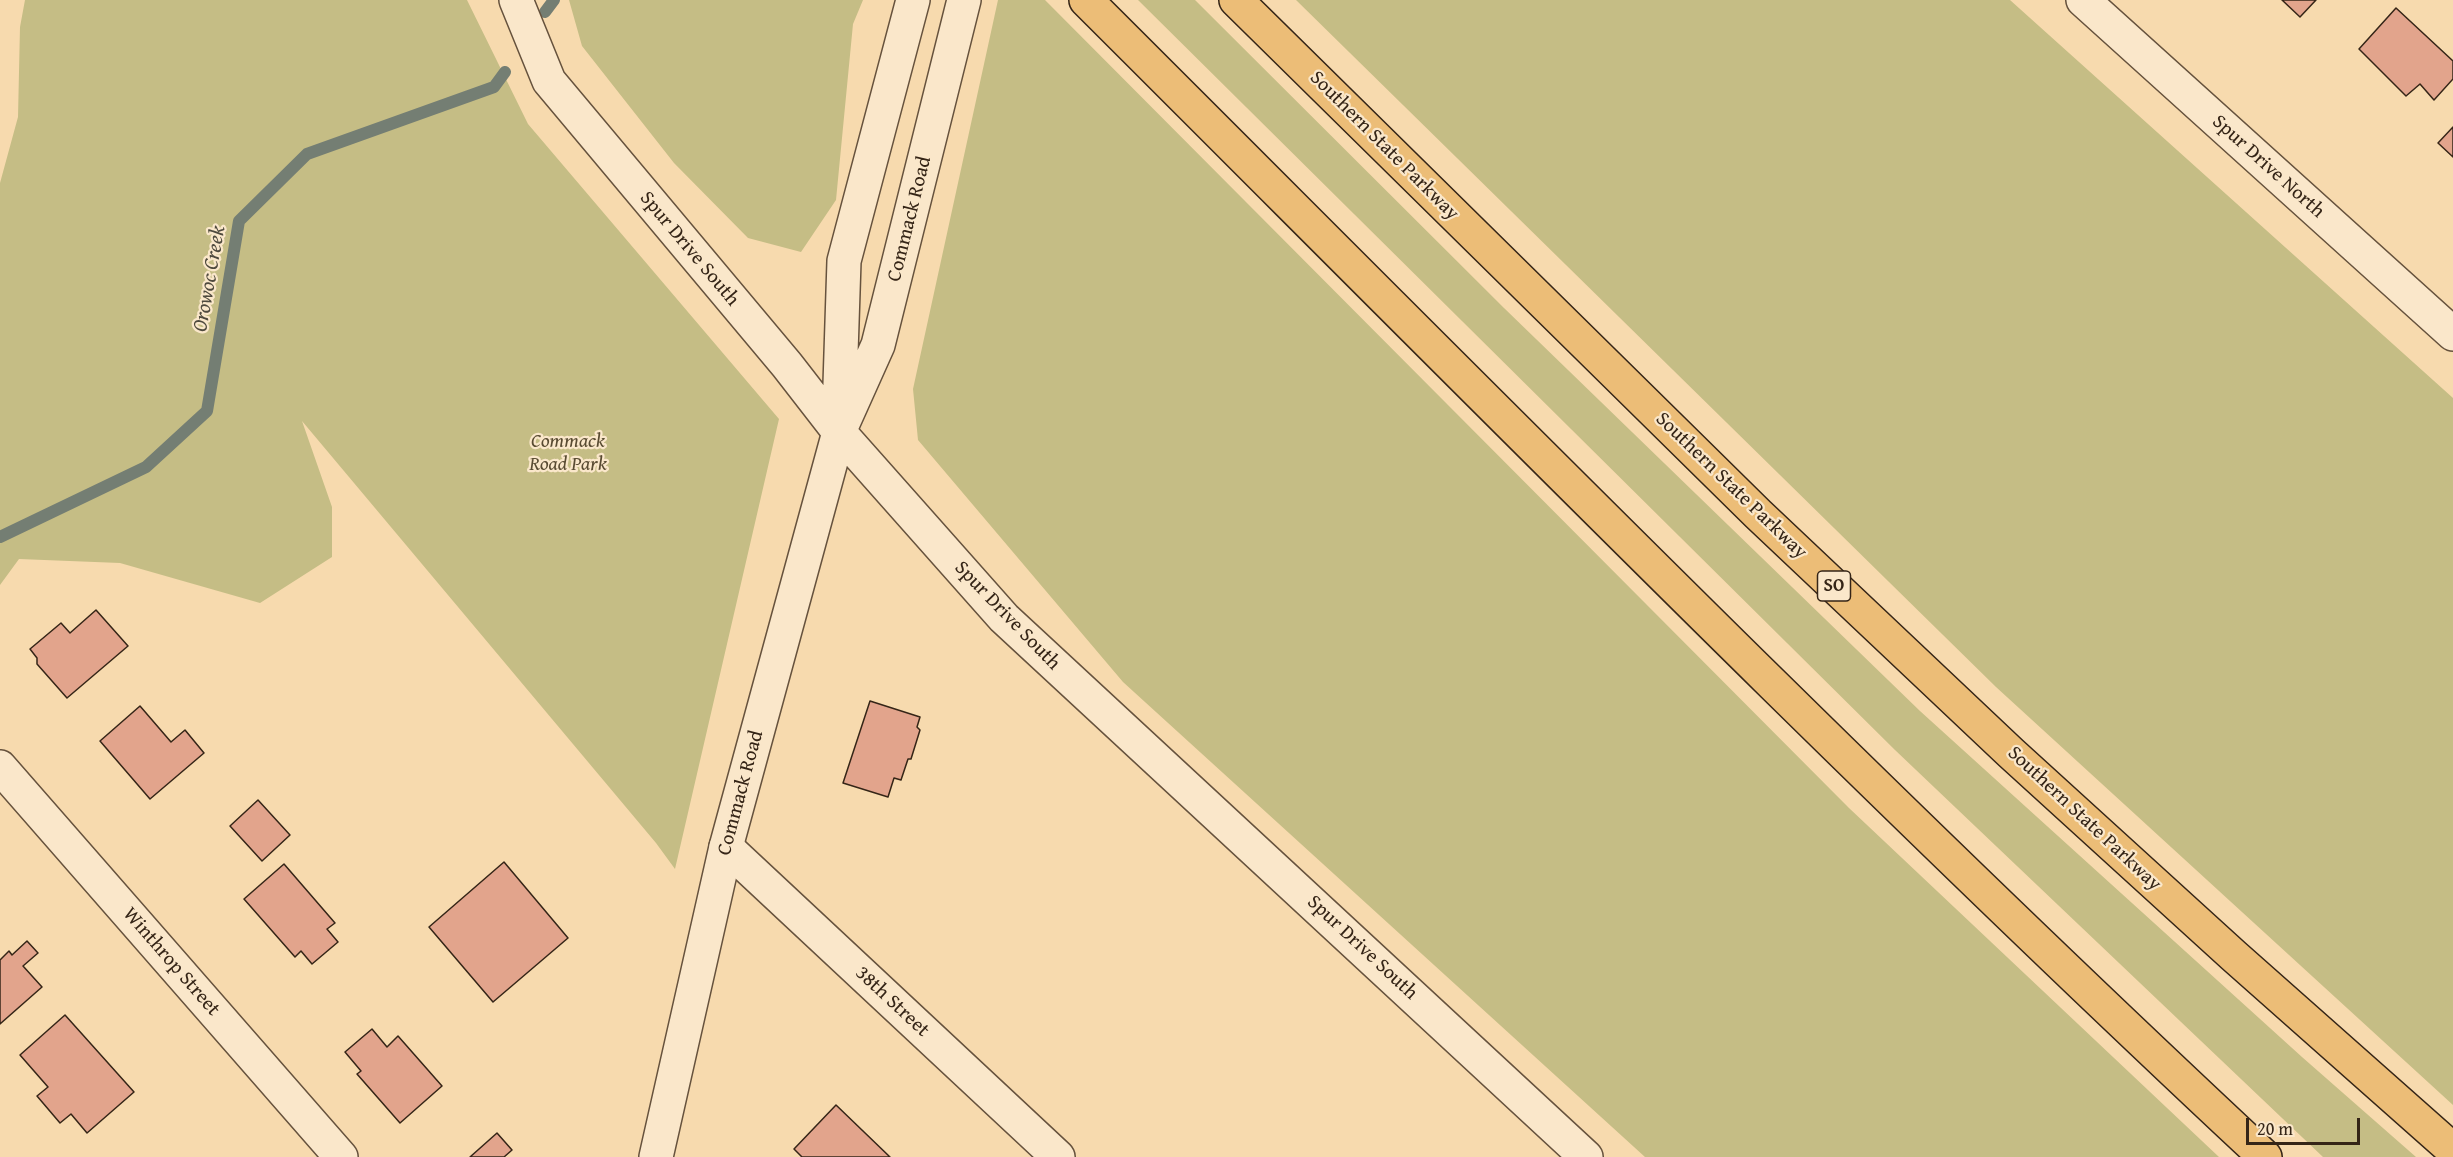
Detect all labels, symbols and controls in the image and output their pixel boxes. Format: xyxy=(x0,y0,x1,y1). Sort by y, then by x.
street label: Southern State Parkway xyxy=(1304,66,1464,226)
street label: Spur Drive North xyxy=(2207,110,2329,224)
street label: Commack Road xyxy=(883,154,937,284)
street label: Spur Drive South xyxy=(634,187,744,311)
water label: Orowoc Creek xyxy=(188,224,232,334)
street label: Southern State Parkway xyxy=(1650,407,1812,565)
park label: Commack Road Park xyxy=(529,430,607,477)
street label: Spur Drive South xyxy=(949,556,1065,676)
road number: SO xyxy=(1818,571,1850,601)
street label: Commack Road xyxy=(713,728,769,858)
street label: Southern State Parkway xyxy=(2002,742,2166,896)
street label: Spur Drive South xyxy=(1302,891,1422,1005)
street label: Winthrop Street xyxy=(117,903,225,1021)
street label: 38th Street xyxy=(850,962,934,1042)
scale bar xyxy=(2249,1106,2363,1144)
text: 20 m xyxy=(2257,1115,2293,1142)

